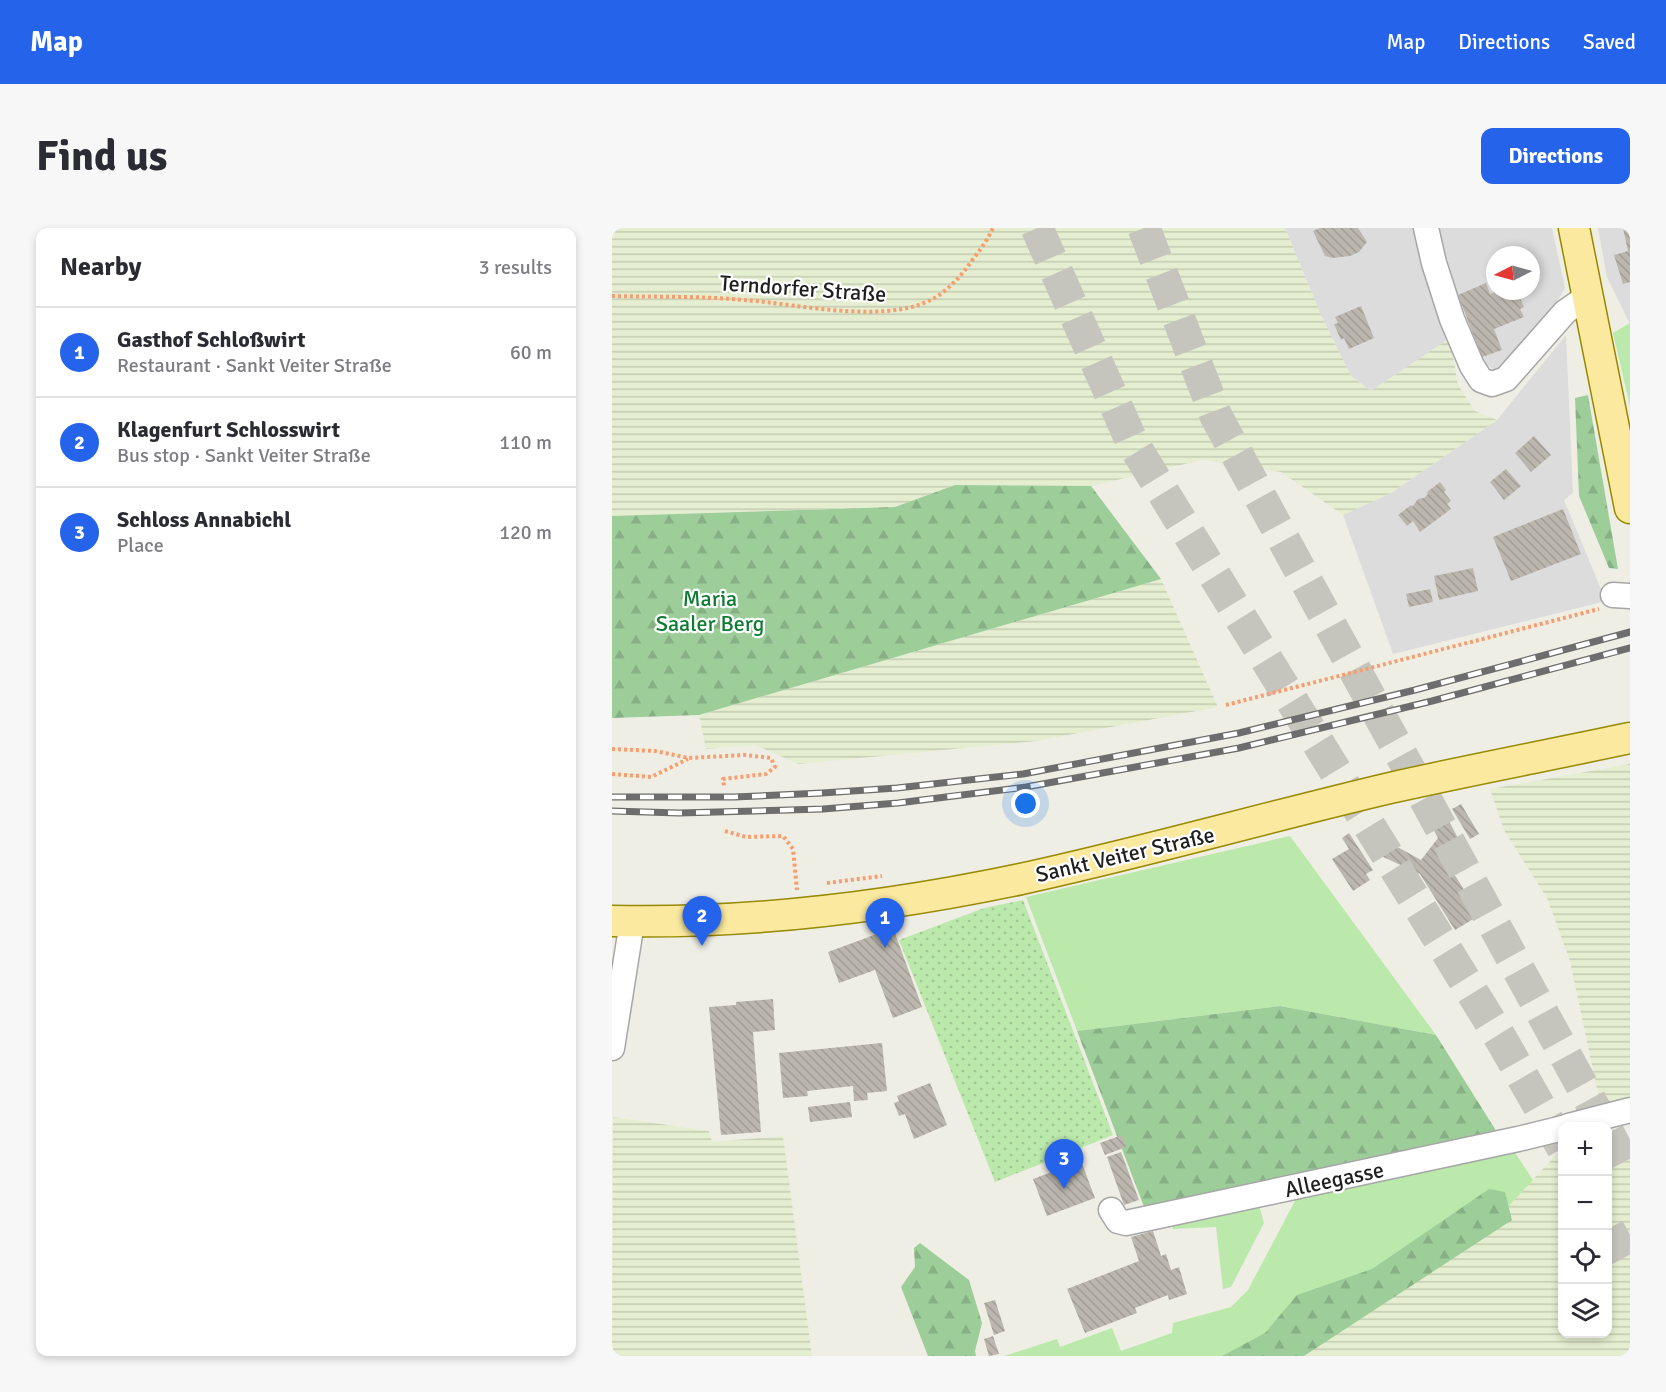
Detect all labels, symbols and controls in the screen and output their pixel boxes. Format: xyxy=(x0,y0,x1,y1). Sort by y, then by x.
text: Map xyxy=(30,25,83,59)
text: Map xyxy=(1387,29,1425,55)
text: Directions xyxy=(1458,29,1550,55)
text: Saved xyxy=(1583,29,1636,55)
button: Directions xyxy=(1481,128,1630,184)
text: Find us xyxy=(36,131,167,182)
north arrow xyxy=(1486,246,1540,300)
text: Nearby xyxy=(60,251,141,283)
text: 3 results xyxy=(479,255,552,280)
street label: Terndorfer Straße xyxy=(719,269,887,308)
text: Gasthof Schloßwirt xyxy=(117,326,305,353)
text: 1 xyxy=(74,340,85,365)
text: 60 m xyxy=(510,340,552,365)
text: Restaurant · Sankt Veiter Straße xyxy=(117,353,392,378)
text: Klagenfurt Schlosswirt xyxy=(117,416,340,443)
text: 2 xyxy=(74,430,85,455)
text: 110 m xyxy=(499,430,552,455)
text: Bus stop · Sankt Veiter Straße xyxy=(117,443,371,468)
text: Schloss Annabichl xyxy=(117,506,291,533)
text: 3 xyxy=(74,520,85,545)
text: 120 m xyxy=(499,520,552,545)
text: Place xyxy=(117,533,164,558)
park label: Maria Saaler Berg xyxy=(656,585,764,637)
your location xyxy=(1011,789,1040,818)
street label: Sankt Veiter Straße xyxy=(1033,821,1217,888)
pin: 2 xyxy=(682,896,722,946)
pin: 1 xyxy=(866,898,904,948)
map controls xyxy=(1558,1122,1612,1338)
button: + xyxy=(1558,1122,1612,1176)
pin: 3 xyxy=(1044,1140,1084,1189)
street label: Alleegasse xyxy=(1282,1156,1386,1203)
button: − xyxy=(1558,1176,1612,1230)
button: locate xyxy=(1558,1230,1612,1284)
button: layers xyxy=(1558,1284,1612,1338)

